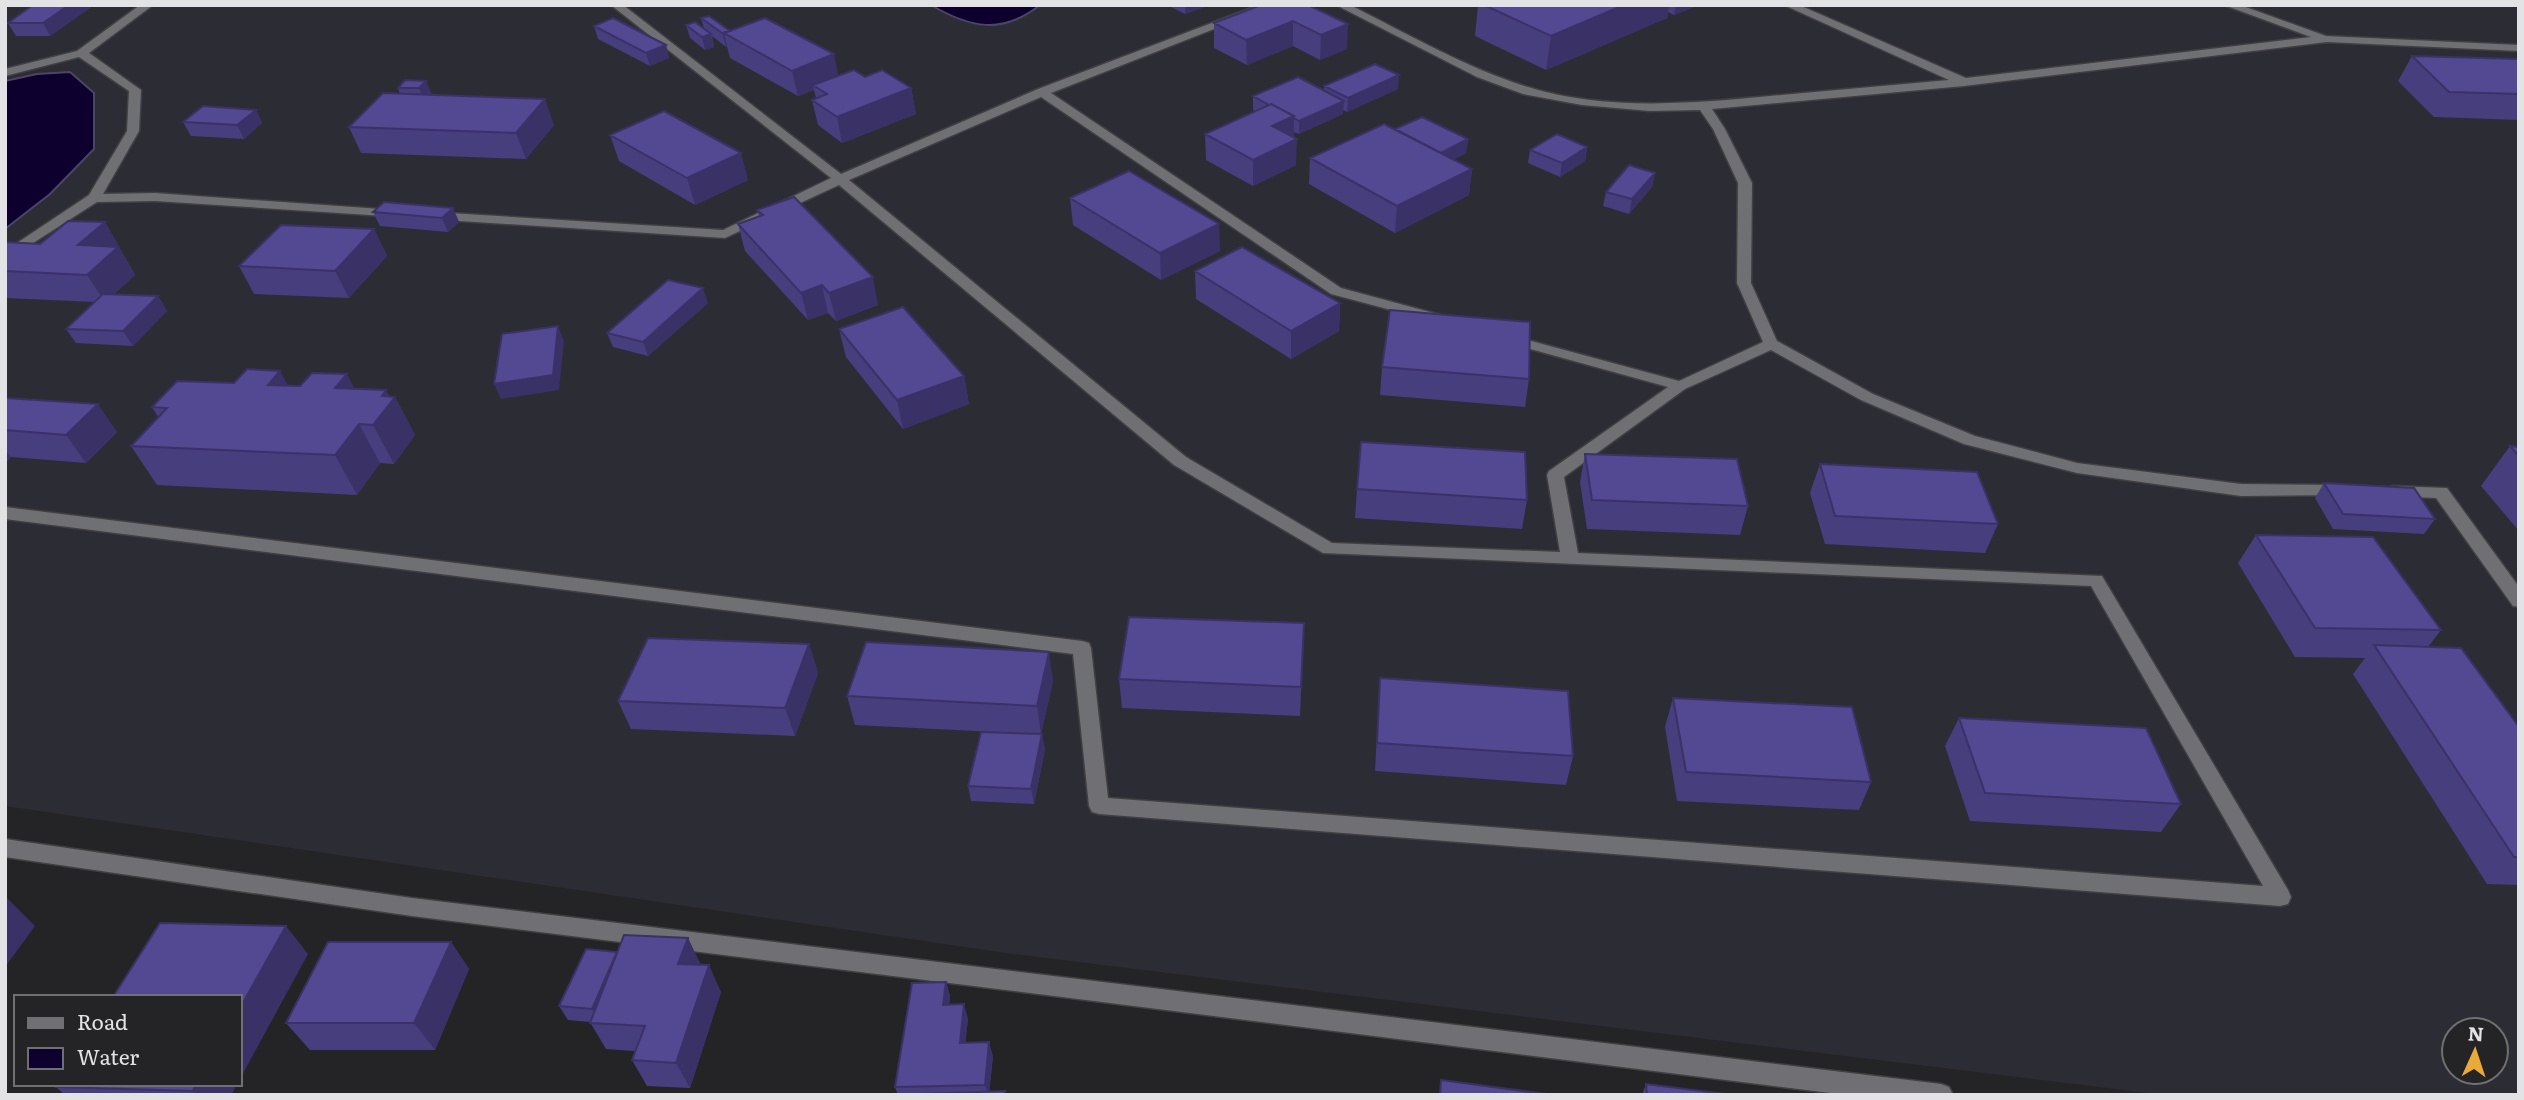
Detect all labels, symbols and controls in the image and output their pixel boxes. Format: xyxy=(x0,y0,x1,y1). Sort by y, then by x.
legend xyxy=(14,995,242,1086)
text: Road xyxy=(77,1005,128,1036)
north arrow xyxy=(2440,1016,2510,1086)
text: N xyxy=(2467,1019,2485,1047)
text: Water xyxy=(77,1040,139,1071)

